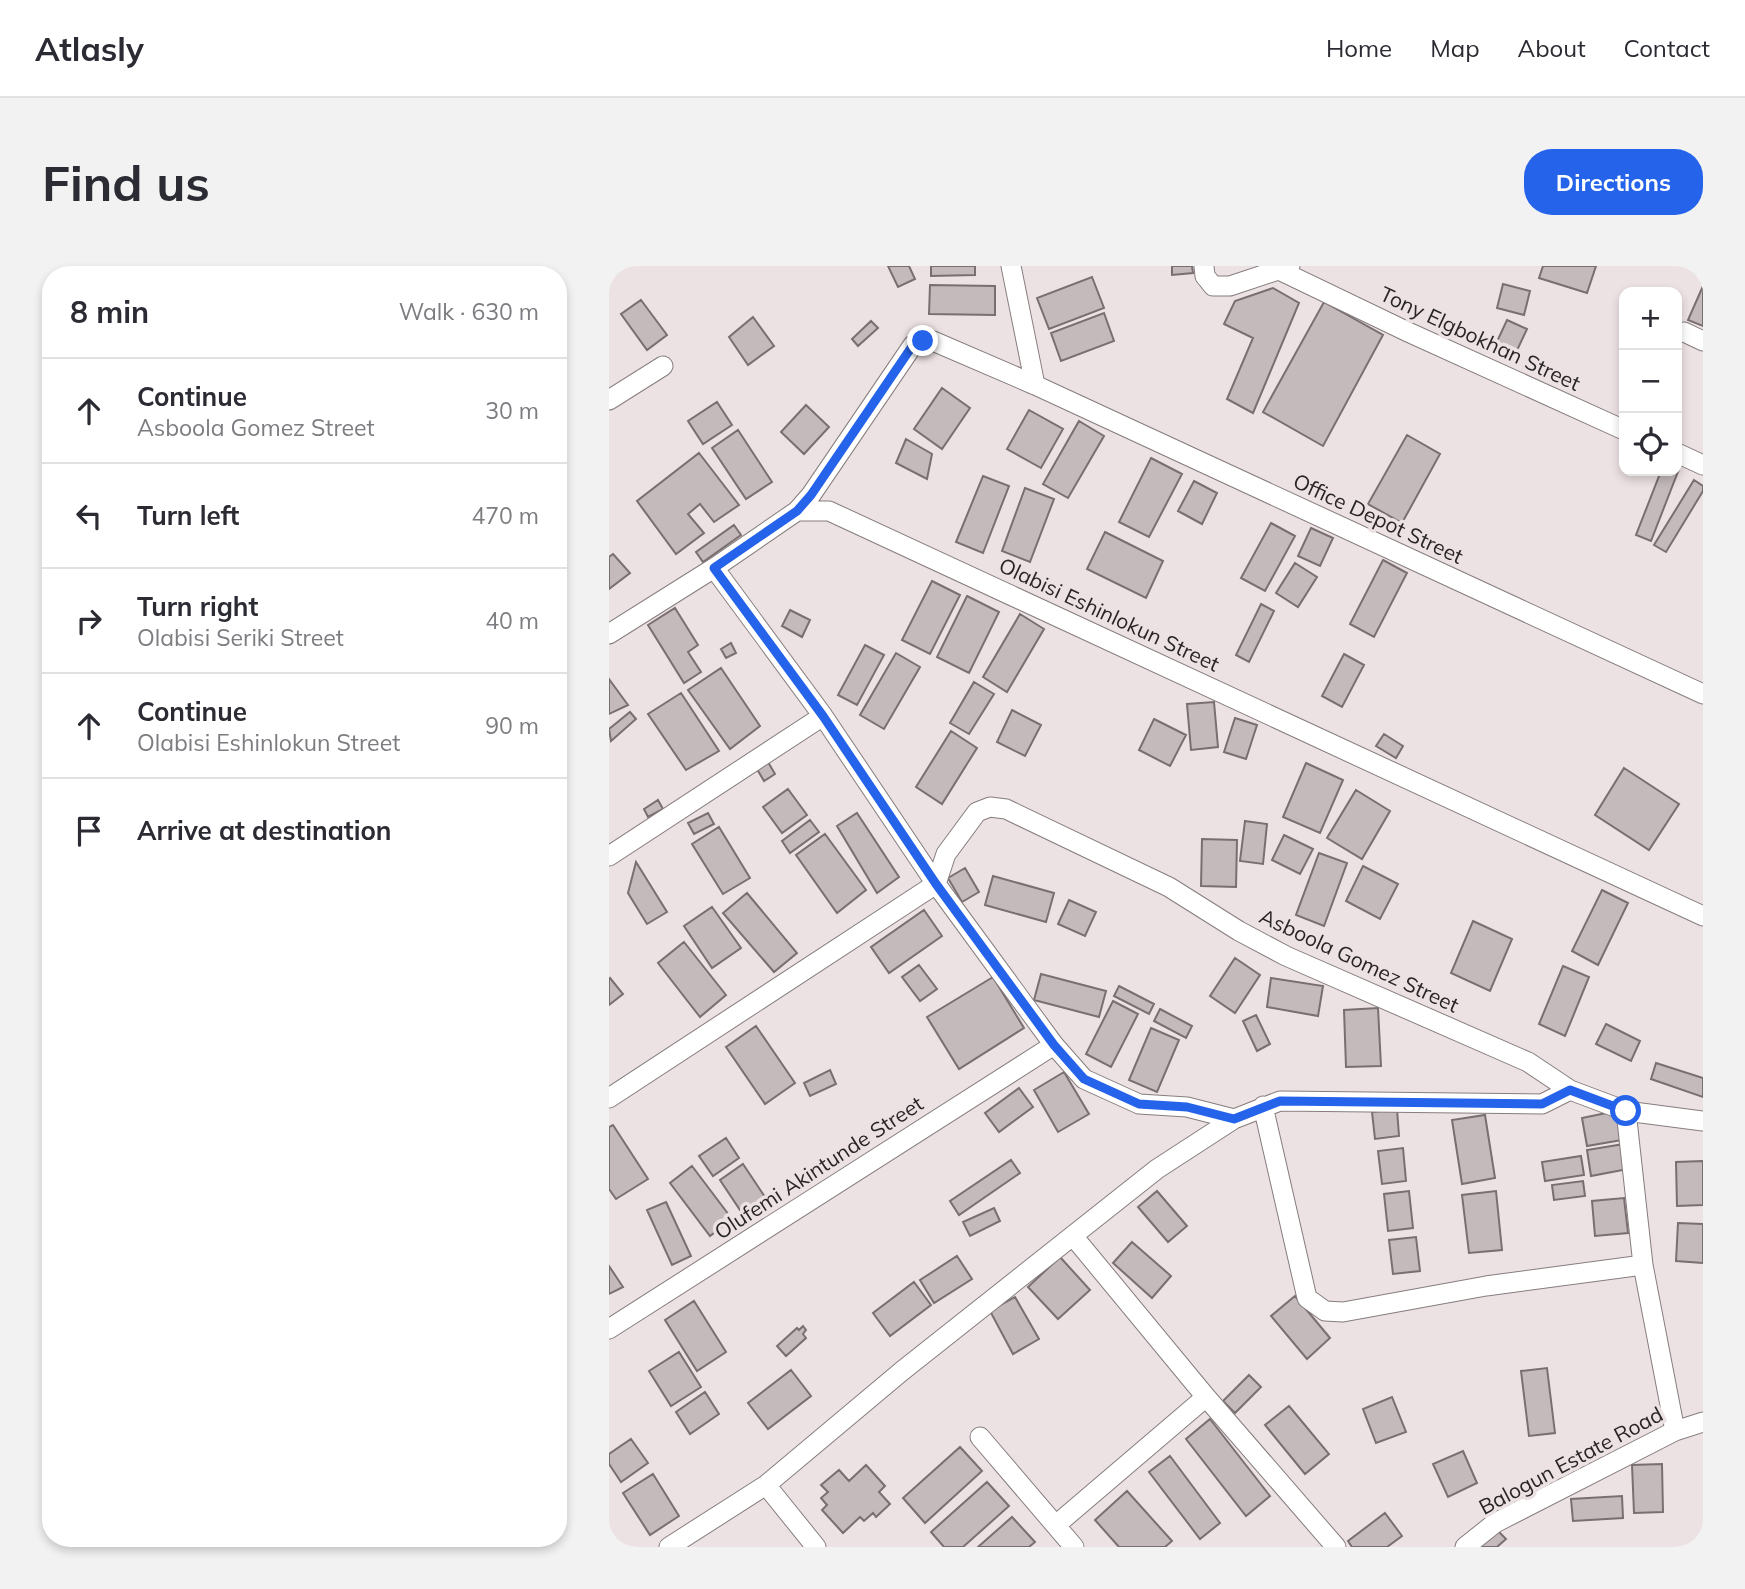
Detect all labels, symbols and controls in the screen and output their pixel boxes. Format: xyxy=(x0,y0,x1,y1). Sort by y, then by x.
text: Atlasly xyxy=(35,28,144,69)
text: Home xyxy=(1326,33,1392,63)
text: Map xyxy=(1430,33,1480,63)
text: About xyxy=(1518,33,1586,63)
text: Contact xyxy=(1624,33,1710,63)
button: Directions xyxy=(1524,149,1703,215)
text: Find us xyxy=(42,152,210,213)
street label: Tony Elgbokhan Street xyxy=(1376,280,1585,396)
map controls xyxy=(1619,287,1682,476)
button: + xyxy=(1619,287,1682,350)
text: 8 min xyxy=(70,293,149,331)
text: Walk · 630 m xyxy=(399,297,539,326)
route end xyxy=(907,325,938,356)
button: − xyxy=(1619,350,1682,413)
text: Continue xyxy=(137,380,247,413)
icon: ahead xyxy=(70,392,108,430)
text: 30 m xyxy=(485,396,539,425)
text: Asboola Gomez Street xyxy=(137,413,375,442)
button: locate xyxy=(1619,413,1682,476)
street label: Office Depot Street xyxy=(1289,467,1468,569)
icon: left xyxy=(70,497,108,535)
text: Turn left xyxy=(137,499,239,532)
text: 470 m xyxy=(471,501,539,530)
street label: Olabisi Eshinlokun Street xyxy=(995,552,1224,677)
text: Turn right xyxy=(137,590,258,623)
icon: right xyxy=(70,602,108,640)
text: 40 m xyxy=(485,606,539,635)
text: Olabisi Seriki Street xyxy=(137,623,344,652)
text: Continue xyxy=(137,695,247,728)
icon: ahead xyxy=(70,707,108,745)
text: 90 m xyxy=(485,711,539,740)
text: Olabisi Eshinlokun Street xyxy=(137,728,400,757)
icon: arrive xyxy=(70,812,108,850)
text: Arrive at destination xyxy=(137,814,392,847)
street label: Asboola Gomez Street xyxy=(1256,902,1463,1018)
street label: Olufemi Akintunde Street xyxy=(709,1090,928,1244)
route start xyxy=(1610,1095,1641,1126)
street label: Balogun Estate Road xyxy=(1474,1401,1667,1520)

